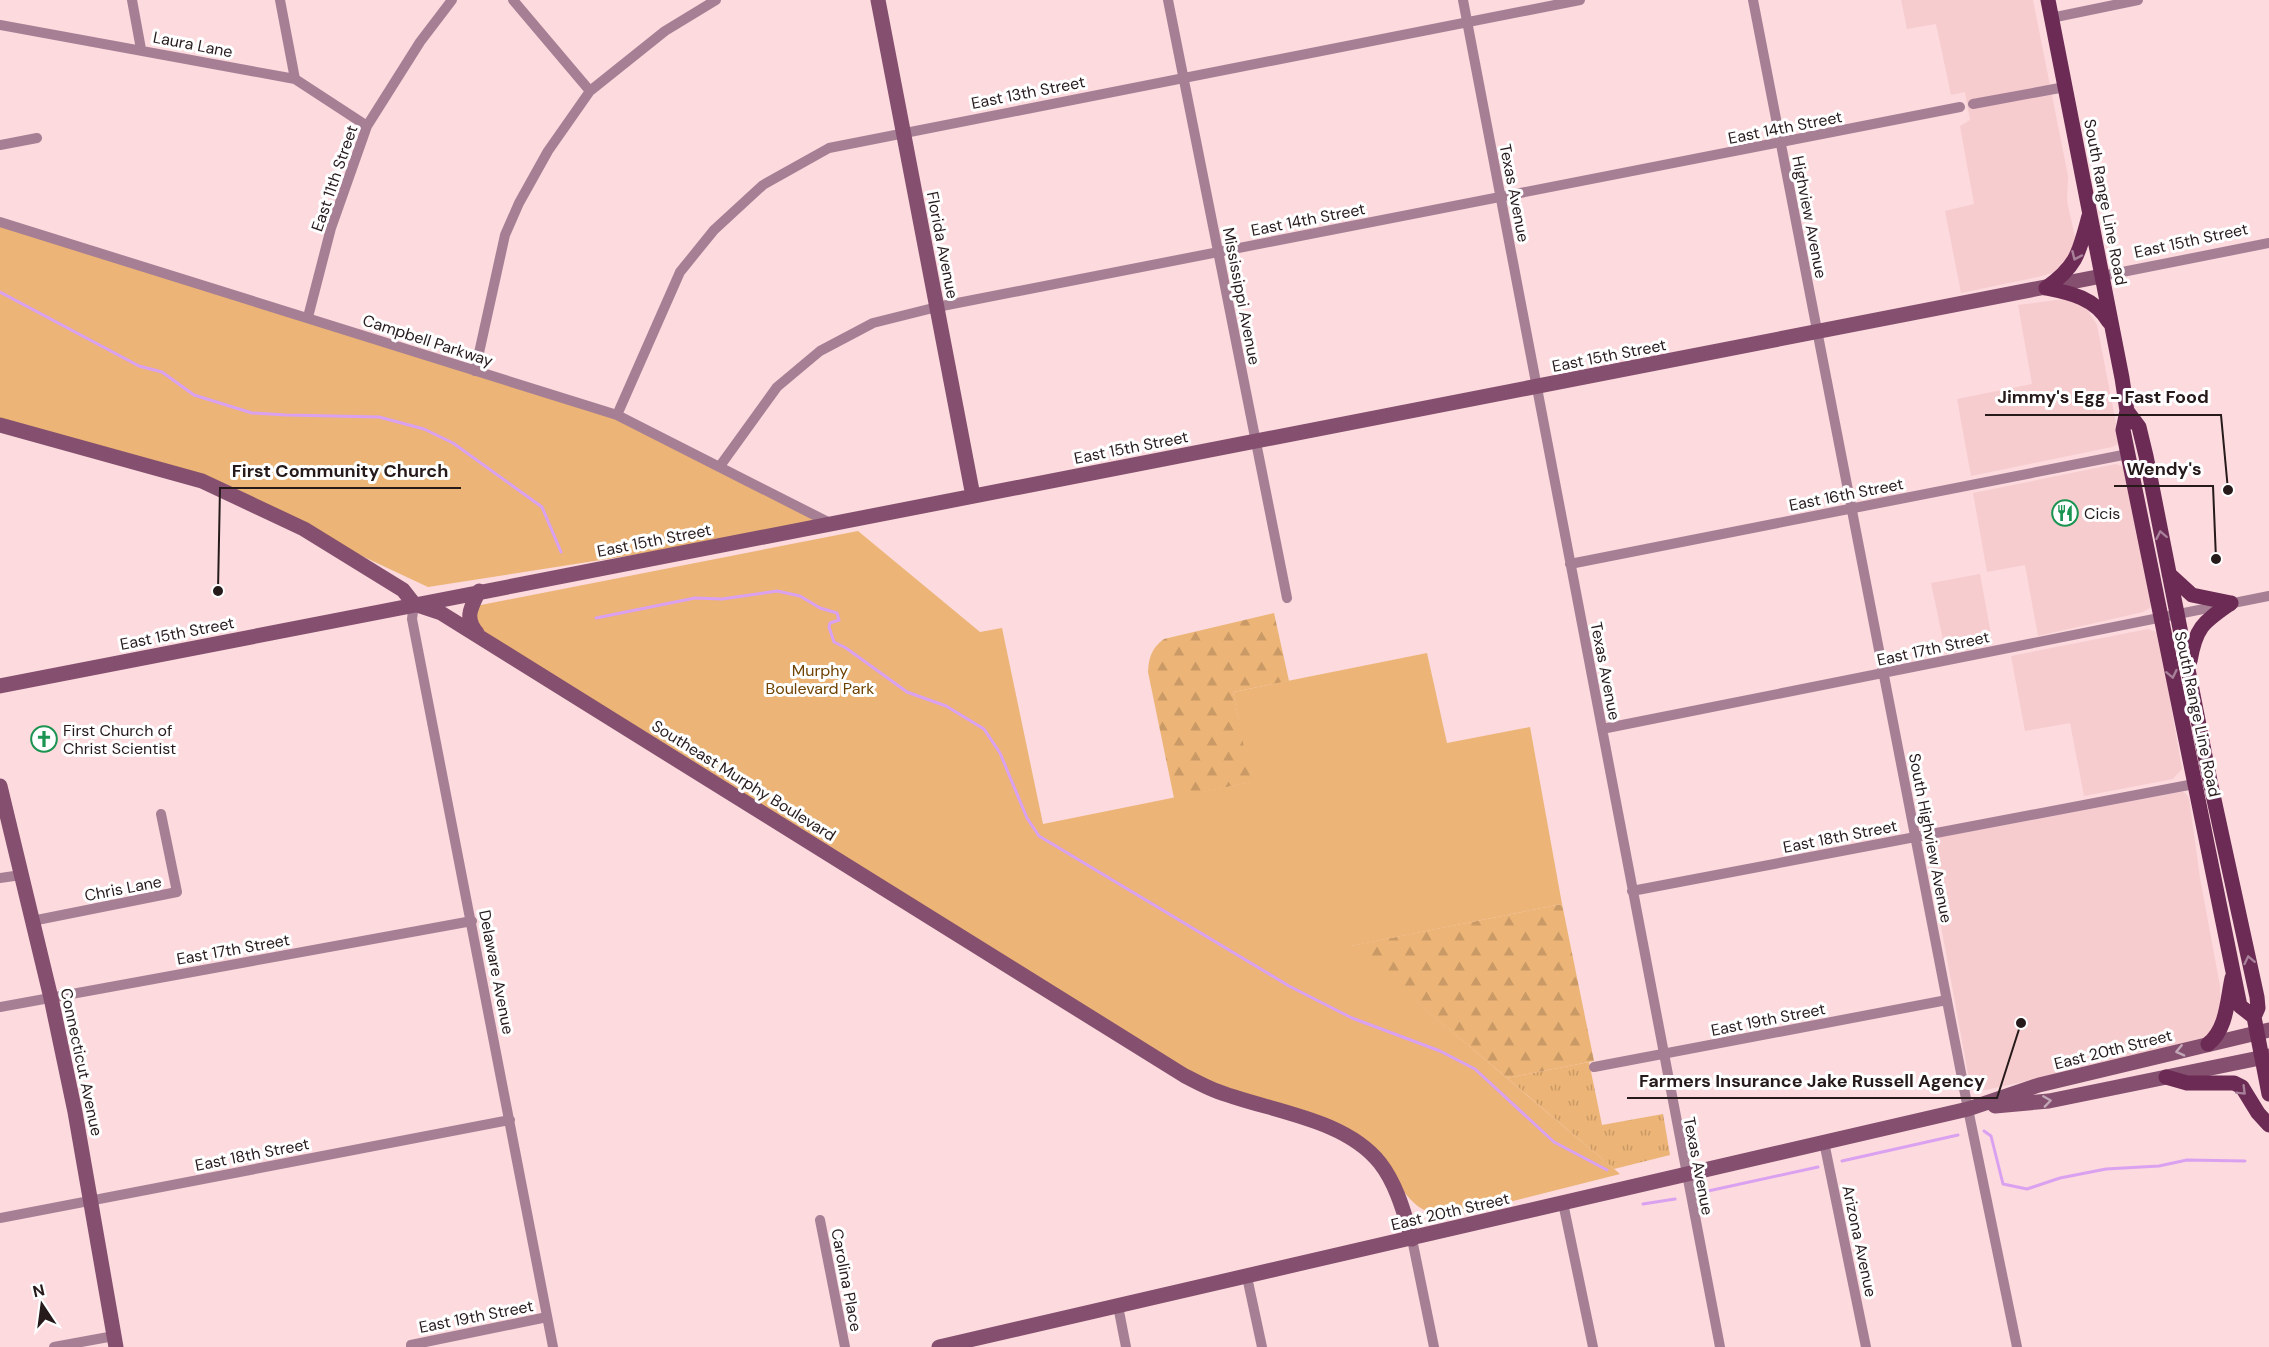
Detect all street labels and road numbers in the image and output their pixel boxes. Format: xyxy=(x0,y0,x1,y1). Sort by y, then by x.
street label: Laura Lane xyxy=(151,26,234,62)
street label: East 13th Street xyxy=(969,71,1087,114)
street label: East 14th Street xyxy=(1726,106,1844,149)
street label: South Range Line Road xyxy=(2079,117,2132,287)
street label: East 11th Street xyxy=(306,122,362,234)
street label: Texas Avenue xyxy=(1495,142,1534,244)
street label: Highview Avenue xyxy=(1787,154,1832,280)
street label: Florida Avenue xyxy=(922,190,963,300)
street label: East 14th Street xyxy=(1249,198,1367,241)
street label: East 15th Street xyxy=(2132,218,2250,263)
street label: Mississippi Avenue xyxy=(1218,226,1265,367)
street label: Campbell Parkway xyxy=(360,310,496,371)
street label: East 15th Street xyxy=(1550,334,1668,377)
street label: East 15th Street xyxy=(1072,426,1190,469)
street label: East 16th Street xyxy=(1787,473,1905,516)
street label: East 15th Street xyxy=(595,519,713,562)
street label: East 15th Street xyxy=(118,612,236,655)
street label: Texas Avenue xyxy=(1586,620,1625,722)
street label: East 17th Street xyxy=(1875,626,1991,671)
street label: South Range Line Road xyxy=(2170,629,2225,799)
street label: Southeast Murphy Boulevard xyxy=(648,715,840,846)
street label: South Highview Avenue xyxy=(1904,752,1957,925)
street label: East 18th Street xyxy=(1781,815,1899,858)
street label: Chris Lane xyxy=(83,871,163,906)
street label: Delaware Avenue xyxy=(474,908,519,1036)
street label: East 17th Street xyxy=(175,929,291,970)
street label: Connecticut Avenue xyxy=(56,986,107,1138)
street label: East 19th Street xyxy=(1709,998,1827,1041)
street label: East 20th Street xyxy=(2052,1025,2174,1074)
street label: Texas Avenue xyxy=(1679,1115,1718,1217)
street label: East 18th Street xyxy=(193,1133,311,1176)
street label: Arizona Avenue xyxy=(1837,1183,1882,1299)
street label: East 20th Street xyxy=(1389,1188,1511,1235)
street label: Carolina Place xyxy=(826,1227,867,1333)
street label: East 19th Street xyxy=(417,1295,535,1338)

